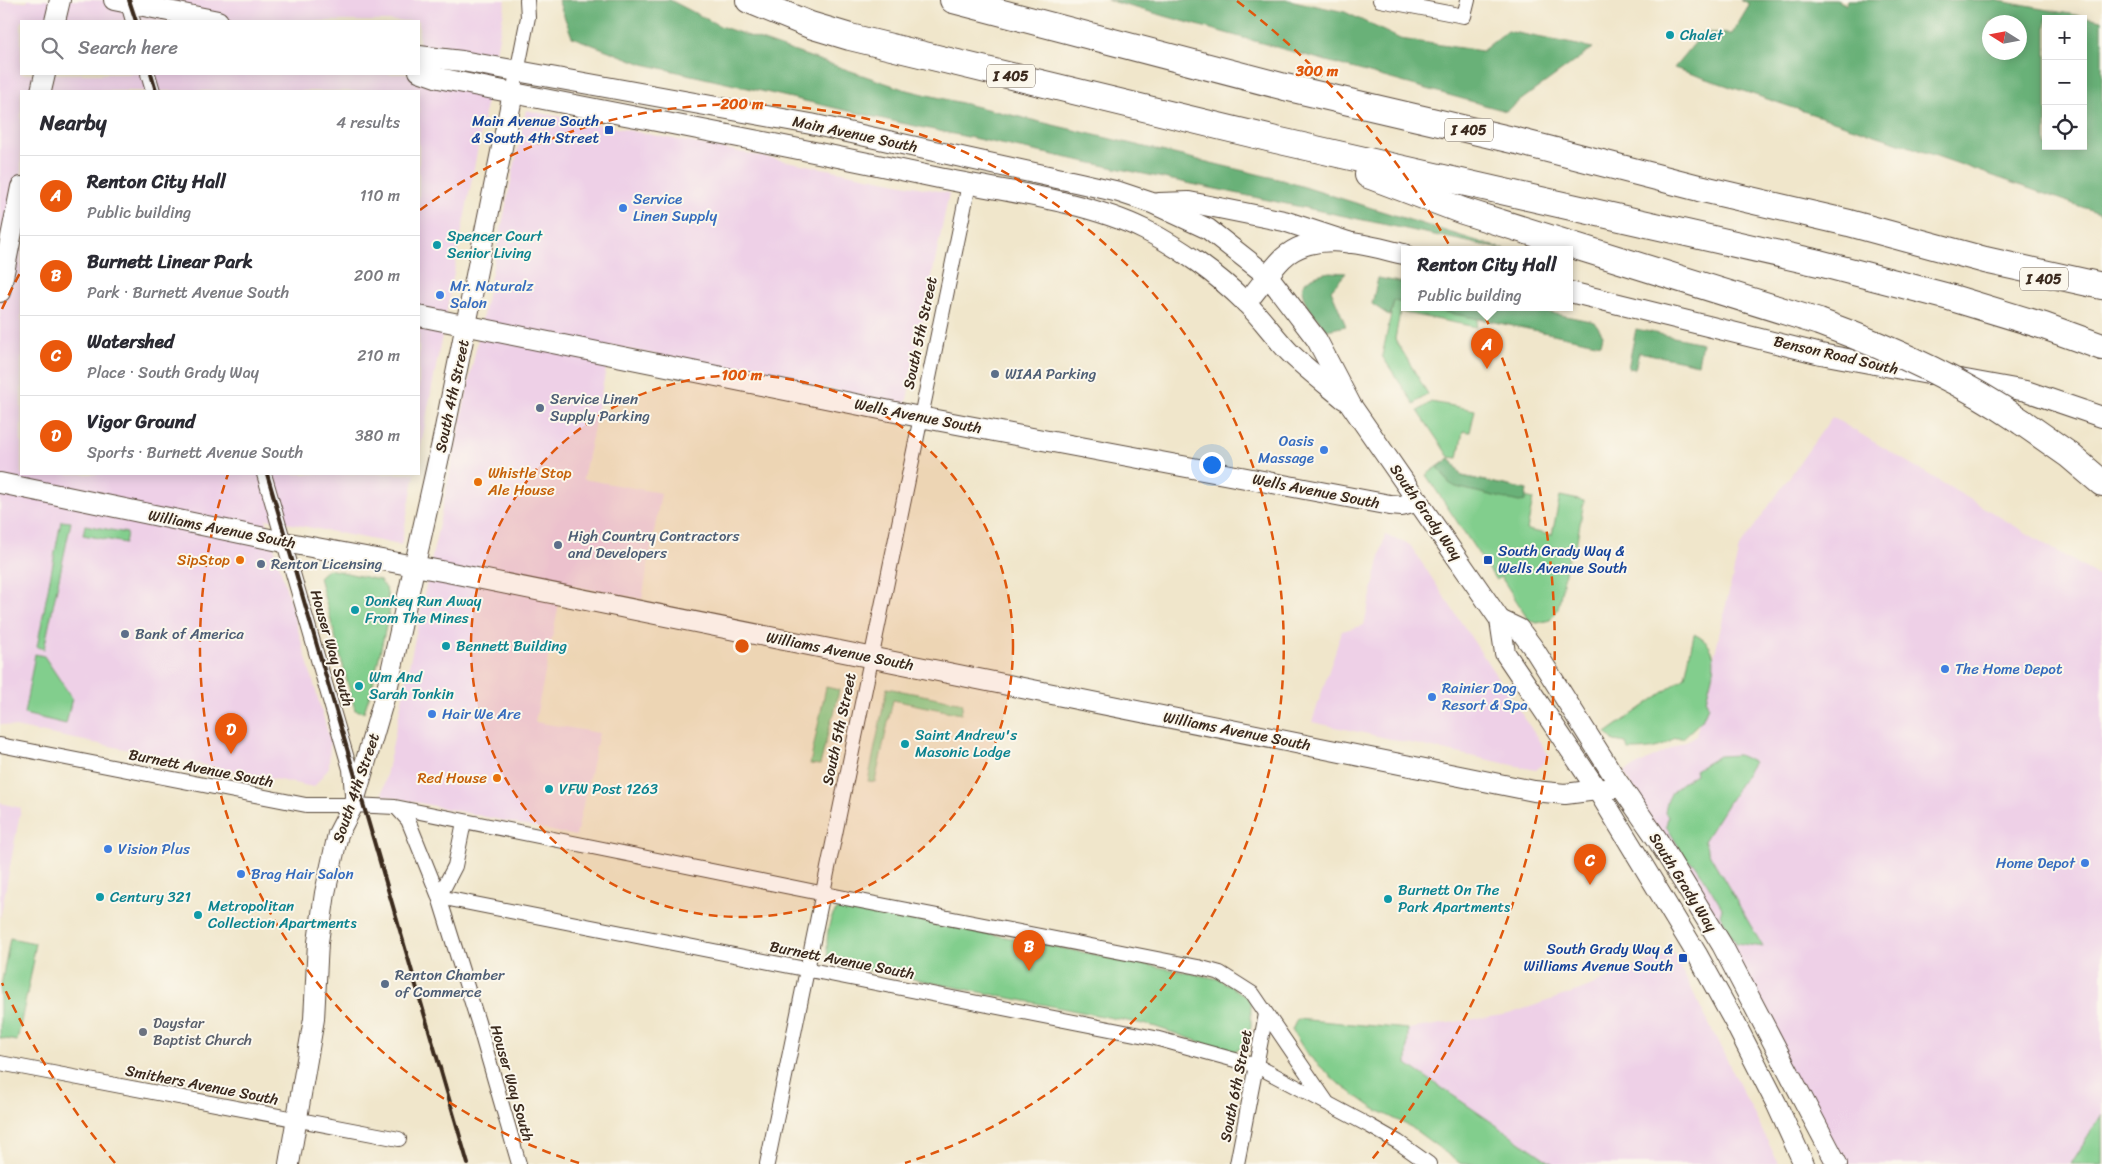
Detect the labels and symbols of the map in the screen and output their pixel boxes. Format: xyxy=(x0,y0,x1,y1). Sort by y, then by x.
north arrow xyxy=(1982,15,2027,60)
place label: Chalet xyxy=(1680,22,1724,48)
marker: Chalet xyxy=(1664,29,1676,41)
text: 300 m xyxy=(1295,58,1339,84)
road number: I 405 xyxy=(987,64,1035,88)
text: 200 m xyxy=(719,91,764,117)
place label: Main Avenue South & South 4th Street xyxy=(471,108,599,151)
street label: Main Avenue South xyxy=(790,108,920,160)
road number: I 405 xyxy=(1445,118,1493,142)
marker: Main Avenue South & South 4th Street xyxy=(603,124,615,136)
place label: Service Linen Supply xyxy=(633,186,717,229)
marker: Service Linen Supply xyxy=(617,202,629,214)
place label: Spencer Court Senior Living xyxy=(447,223,543,266)
marker: Spencer Court Senior Living xyxy=(431,239,443,251)
road number: I 405 xyxy=(2020,268,2068,290)
place label: Mr. Naturalz Salon xyxy=(450,273,534,316)
street label: South 5th Street xyxy=(895,274,945,392)
marker: Mr. Naturalz Salon xyxy=(434,289,446,301)
pin: A xyxy=(1471,328,1503,369)
street label: Benson Road South xyxy=(1771,328,1901,382)
street label: South 4th Street xyxy=(427,337,477,455)
place label: WIAA Parking xyxy=(1005,361,1097,387)
text: 100 m xyxy=(722,362,763,388)
marker: WIAA Parking xyxy=(989,368,1001,380)
place label: Service Linen Supply Parking xyxy=(550,386,650,429)
street label: Wells Avenue South xyxy=(852,391,984,441)
marker: Service Linen Supply Parking xyxy=(534,402,546,414)
place label: Oasis Massage xyxy=(1258,428,1314,471)
marker: Oasis Massage xyxy=(1318,444,1330,456)
your location xyxy=(1199,452,1225,478)
street label: South Grady Way xyxy=(1383,458,1469,566)
place label: Whistle Stop Ale House xyxy=(487,460,572,503)
street label: Wells Avenue South xyxy=(1250,466,1382,516)
marker: Whistle Stop Ale House xyxy=(472,476,484,488)
street label: Williams Avenue South xyxy=(146,502,298,556)
place label: High Country Contractors and Developers xyxy=(568,523,739,566)
place label: South Grady Way & Wells Avenue South xyxy=(1498,538,1627,581)
marker: High Country Contractors and Developers xyxy=(552,539,564,551)
place label: SipStop xyxy=(177,547,230,573)
place label: Renton Licensing xyxy=(271,551,383,577)
marker: SipStop xyxy=(234,554,246,566)
marker: South Grady Way & Wells Avenue South xyxy=(1482,554,1494,566)
marker: Renton Licensing xyxy=(255,558,267,570)
street label: Houser Way South xyxy=(303,586,361,710)
place label: Donkey Run Away From The Mines xyxy=(365,588,482,631)
marker: Donkey Run Away From The Mines xyxy=(349,604,361,616)
place label: Bank of America xyxy=(135,621,244,647)
street label: Williams Avenue South xyxy=(764,624,916,678)
marker: Bank of America xyxy=(119,628,131,640)
place label: Bennett Building xyxy=(456,633,567,659)
centre of rings xyxy=(733,637,751,655)
marker: Bennett Building xyxy=(440,640,452,652)
place label: The Home Depot xyxy=(1955,656,2063,682)
marker: The Home Depot xyxy=(1939,663,1951,675)
place label: Wm And Sarah Tonkin xyxy=(369,664,454,707)
street label: South 5th Street xyxy=(814,670,864,788)
place label: Rainier Dog Resort & Spa xyxy=(1442,675,1528,718)
marker: Wm And Sarah Tonkin xyxy=(353,680,365,692)
marker: Rainier Dog Resort & Spa xyxy=(1426,691,1438,703)
place label: Hair We Are xyxy=(442,701,521,727)
street label: Williams Avenue South xyxy=(1161,704,1313,758)
marker: Hair We Are xyxy=(426,708,438,720)
pin: D xyxy=(215,713,247,754)
place label: Saint Andrew's Masonic Lodge xyxy=(915,722,1017,765)
street label: South 4th Street xyxy=(325,729,387,846)
marker: Saint Andrew's Masonic Lodge xyxy=(899,738,911,750)
street label: Burnett Avenue South xyxy=(126,741,276,795)
place label: Red House xyxy=(417,765,487,791)
marker: Red House xyxy=(491,772,503,784)
place label: VFW Post 1263 xyxy=(559,776,658,802)
marker: VFW Post 1263 xyxy=(543,783,555,795)
street label: South Grady Way xyxy=(1642,827,1724,937)
place label: Vision Plus xyxy=(118,836,190,862)
marker: Vision Plus xyxy=(102,843,114,855)
pin: C xyxy=(1574,844,1606,885)
place label: Home Depot xyxy=(1996,850,2076,876)
marker: Home Depot xyxy=(2079,857,2091,869)
place label: Brag Hair Salon xyxy=(251,861,353,887)
marker: Brag Hair Salon xyxy=(235,868,247,880)
place label: Burnett On The Park Apartments xyxy=(1398,877,1511,920)
place label: Century 321 xyxy=(110,884,191,910)
marker: Century 321 xyxy=(94,891,106,903)
place label: Metropolitan Collection Apartments xyxy=(208,893,357,936)
marker: Burnett On The Park Apartments xyxy=(1382,893,1394,905)
marker: Metropolitan Collection Apartments xyxy=(192,909,204,921)
pin: B xyxy=(1013,930,1045,971)
street label: Burnett Avenue South xyxy=(767,933,917,987)
place label: South Grady Way & Williams Avenue South xyxy=(1523,936,1673,979)
marker: South Grady Way & Williams Avenue South xyxy=(1677,952,1689,964)
place label: Renton Chamber of Commerce xyxy=(395,962,505,1005)
marker: Renton Chamber of Commerce xyxy=(379,978,391,990)
place label: Daystar Baptist Church xyxy=(153,1010,252,1053)
street label: Houser Way South xyxy=(483,1021,541,1145)
marker: Daystar Baptist Church xyxy=(137,1026,149,1038)
street label: South 6th Street xyxy=(1212,1027,1260,1144)
street label: Smithers Avenue South xyxy=(123,1057,281,1113)

